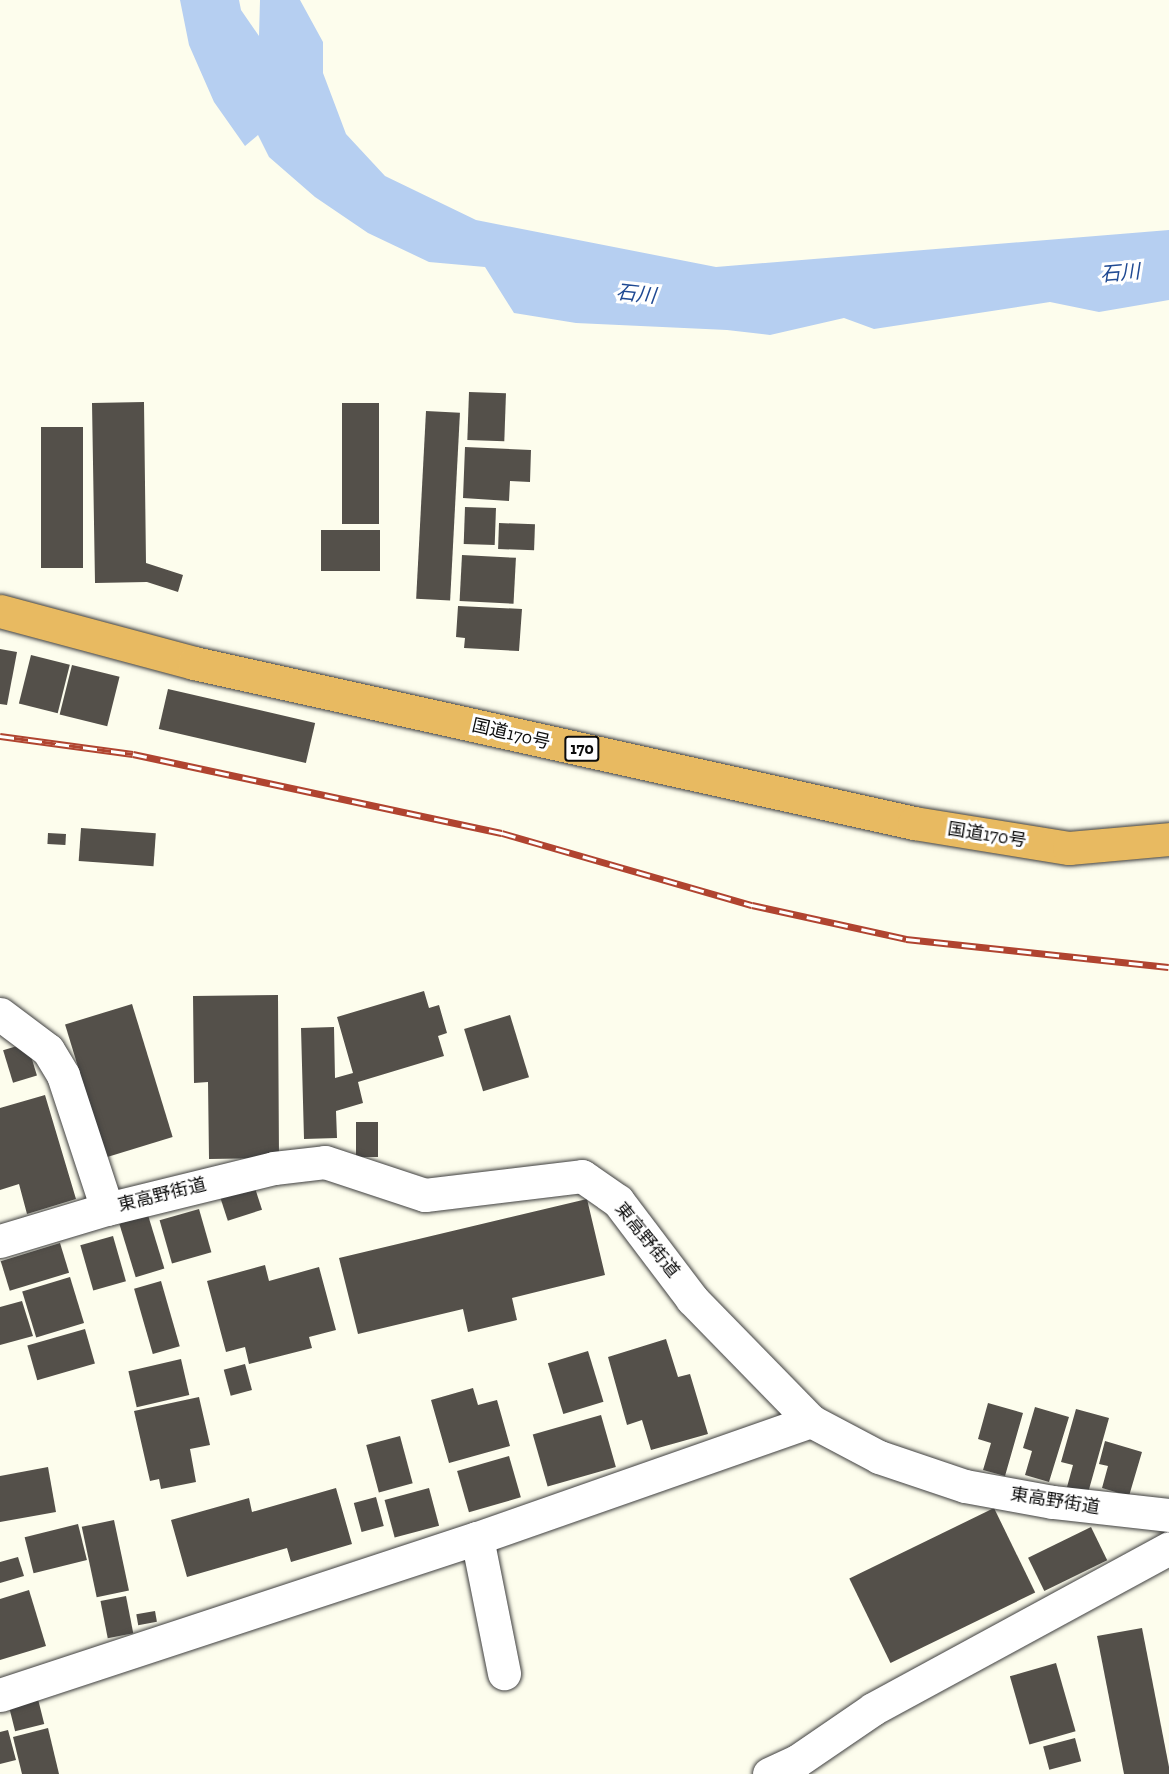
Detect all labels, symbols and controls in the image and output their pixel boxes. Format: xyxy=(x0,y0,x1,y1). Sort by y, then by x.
water label: 石川 xyxy=(1099,259,1141,287)
water label: 石川 xyxy=(615,280,657,308)
street label: 国道170号 xyxy=(470,715,552,753)
road number: 170 xyxy=(564,736,600,762)
street label: 国道170号 xyxy=(946,818,1028,852)
street label: 東高野街道 xyxy=(116,1174,208,1216)
street label: 東高野街道 xyxy=(610,1198,684,1282)
street label: 東高野街道 xyxy=(1009,1483,1101,1519)

